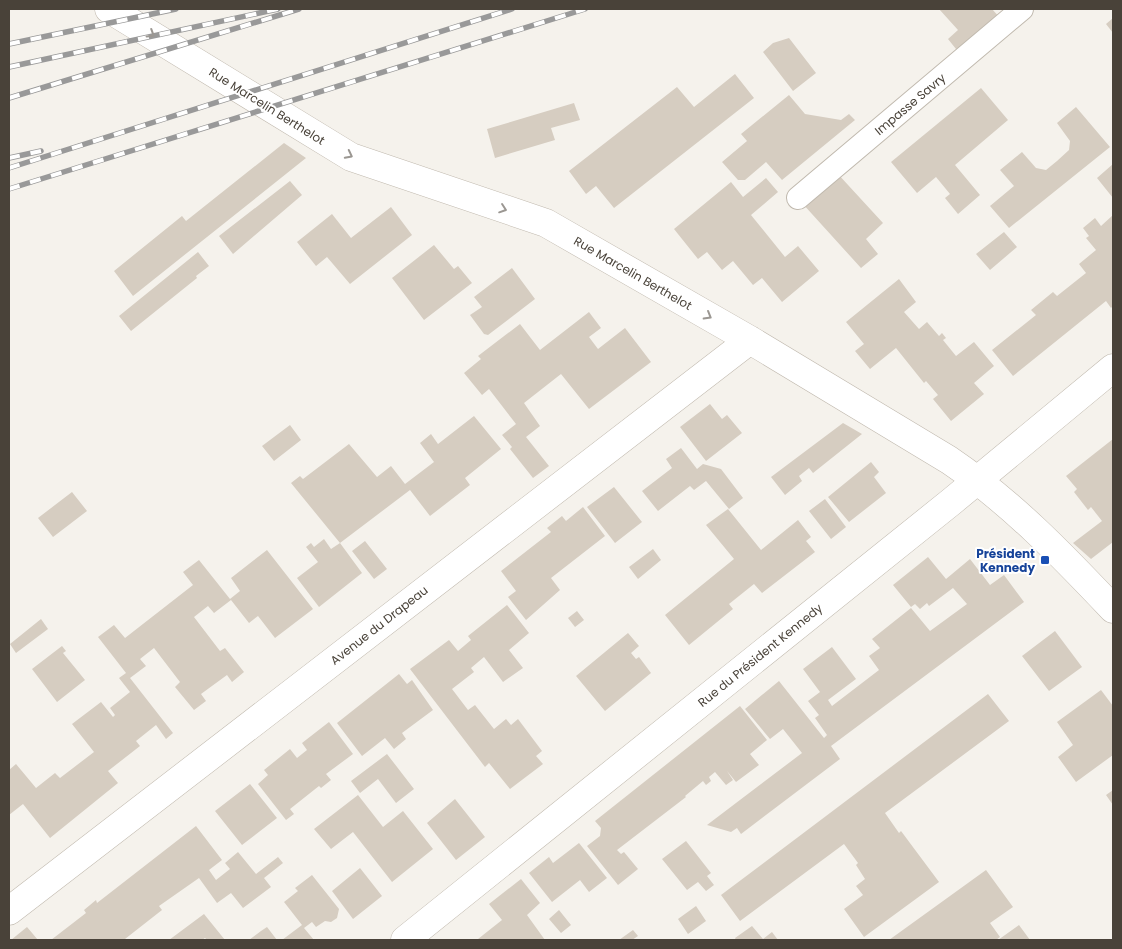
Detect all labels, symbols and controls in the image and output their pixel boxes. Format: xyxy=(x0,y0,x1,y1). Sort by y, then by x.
one-way arrow xyxy=(145,28,154,38)
street label: Rue Marcelin Berthelot xyxy=(206,63,328,149)
street label: Impasse Savry xyxy=(871,69,949,139)
one-way arrow xyxy=(344,149,353,160)
one-way arrow xyxy=(498,203,506,213)
street label: Rue Marcelin Berthelot xyxy=(571,232,695,314)
one-way arrow xyxy=(702,310,711,320)
place label: Président Kennedy xyxy=(976,545,1035,576)
marker: Président Kennedy xyxy=(1039,554,1051,566)
street label: Avenue du Drapeau xyxy=(327,581,431,669)
street label: Rue du Président Kennedy xyxy=(694,599,826,711)

